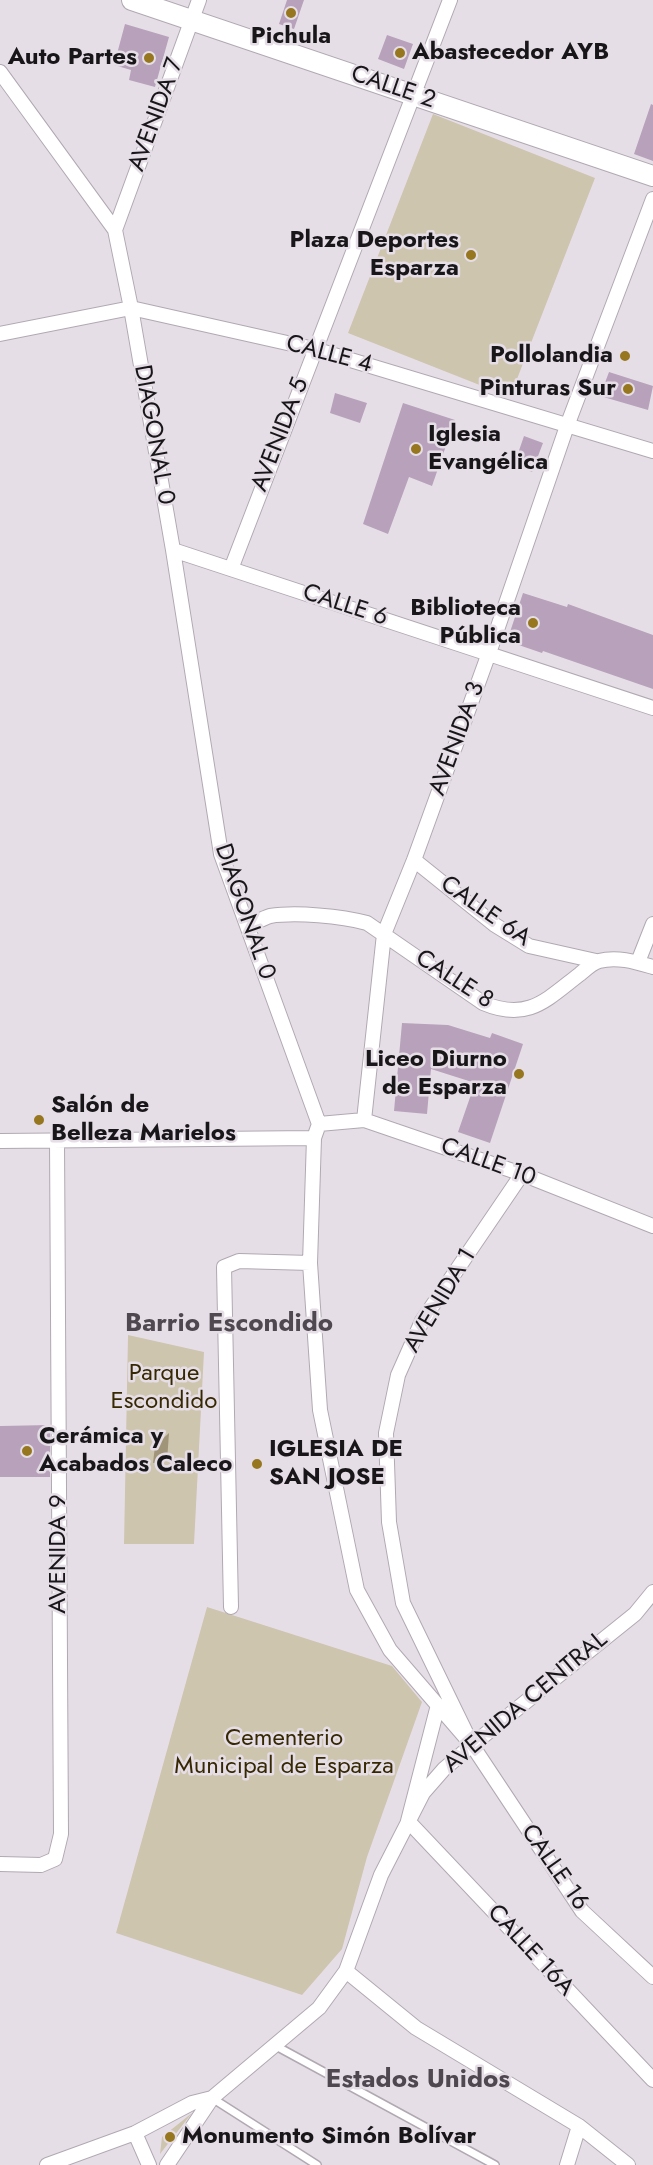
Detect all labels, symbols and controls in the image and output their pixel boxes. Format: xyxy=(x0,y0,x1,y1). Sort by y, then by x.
marker: Pichula xyxy=(284,6,298,20)
place label: Pichula xyxy=(251,23,331,51)
place label: Abastecedor AYB xyxy=(412,39,609,67)
place label: Auto Partes xyxy=(8,44,137,72)
marker: Abastecedor AYB xyxy=(393,46,407,60)
marker: Auto Partes xyxy=(142,51,156,65)
street label: AVENIDA 7 xyxy=(123,55,191,175)
street label: CALLE 2 xyxy=(347,60,439,116)
place label: Plaza Deportes Esparza xyxy=(289,227,459,283)
marker: Plaza Deportes Esparza xyxy=(464,248,478,262)
street label: CALLE 4 xyxy=(283,330,375,380)
place label: Pollolandia xyxy=(490,342,613,370)
marker: Pollolandia xyxy=(618,349,632,363)
street label: DIAGONAL 0 xyxy=(127,363,179,507)
street label: AVENIDA 5 xyxy=(246,374,316,496)
place label: Pinturas Sur xyxy=(480,375,616,403)
marker: Pinturas Sur xyxy=(621,382,635,396)
place label: Iglesia Evangélica xyxy=(428,421,548,477)
marker: Iglesia Evangélica xyxy=(409,442,423,456)
street label: CALLE 6 xyxy=(299,579,391,633)
place label: Biblioteca Pública xyxy=(410,595,521,651)
marker: Biblioteca Pública xyxy=(526,616,540,630)
street label: AVENIDA 3 xyxy=(424,678,492,800)
street label: DIAGONAL 0 xyxy=(207,840,281,984)
street label: CALLE 6A xyxy=(434,870,536,954)
street label: CALLE 8 xyxy=(410,944,498,1016)
place label: Liceo Diurno de Esparza xyxy=(365,1046,507,1102)
marker: Liceo Diurno de Esparza xyxy=(512,1067,526,1081)
place label: Salón de Belleza Marielos xyxy=(51,1092,236,1148)
marker: Salón de Belleza Marielos xyxy=(32,1113,46,1127)
street label: CALLE 10 xyxy=(437,1133,539,1193)
street label: AVENIDA 1 xyxy=(399,1244,483,1358)
district label: Barrio Escondido xyxy=(125,1309,333,1341)
park label: Parque Escondido xyxy=(111,1360,217,1416)
place label: Cerámica y Acabados Caleco xyxy=(39,1423,232,1479)
place label: IGLESIA DE SAN JOSE xyxy=(269,1436,403,1492)
marker: Cerámica y Acabados Caleco xyxy=(20,1444,34,1458)
marker: IGLESIA DE SAN JOSE xyxy=(250,1457,264,1471)
street label: AVENIDA 9 xyxy=(45,1494,73,1614)
street label: AVENIDA CENTRAL xyxy=(438,1626,614,1780)
park label: Cementerio Municipal de Esparza xyxy=(174,1725,394,1781)
street label: CALLE 16 xyxy=(514,1819,594,1917)
street label: CALLE 16A xyxy=(480,1899,580,2003)
district label: Estados Unidos xyxy=(326,2065,510,2097)
place label: Monumento Simón Bolívar xyxy=(182,2123,476,2151)
marker: Monumento Simón Bolívar xyxy=(163,2130,177,2144)

